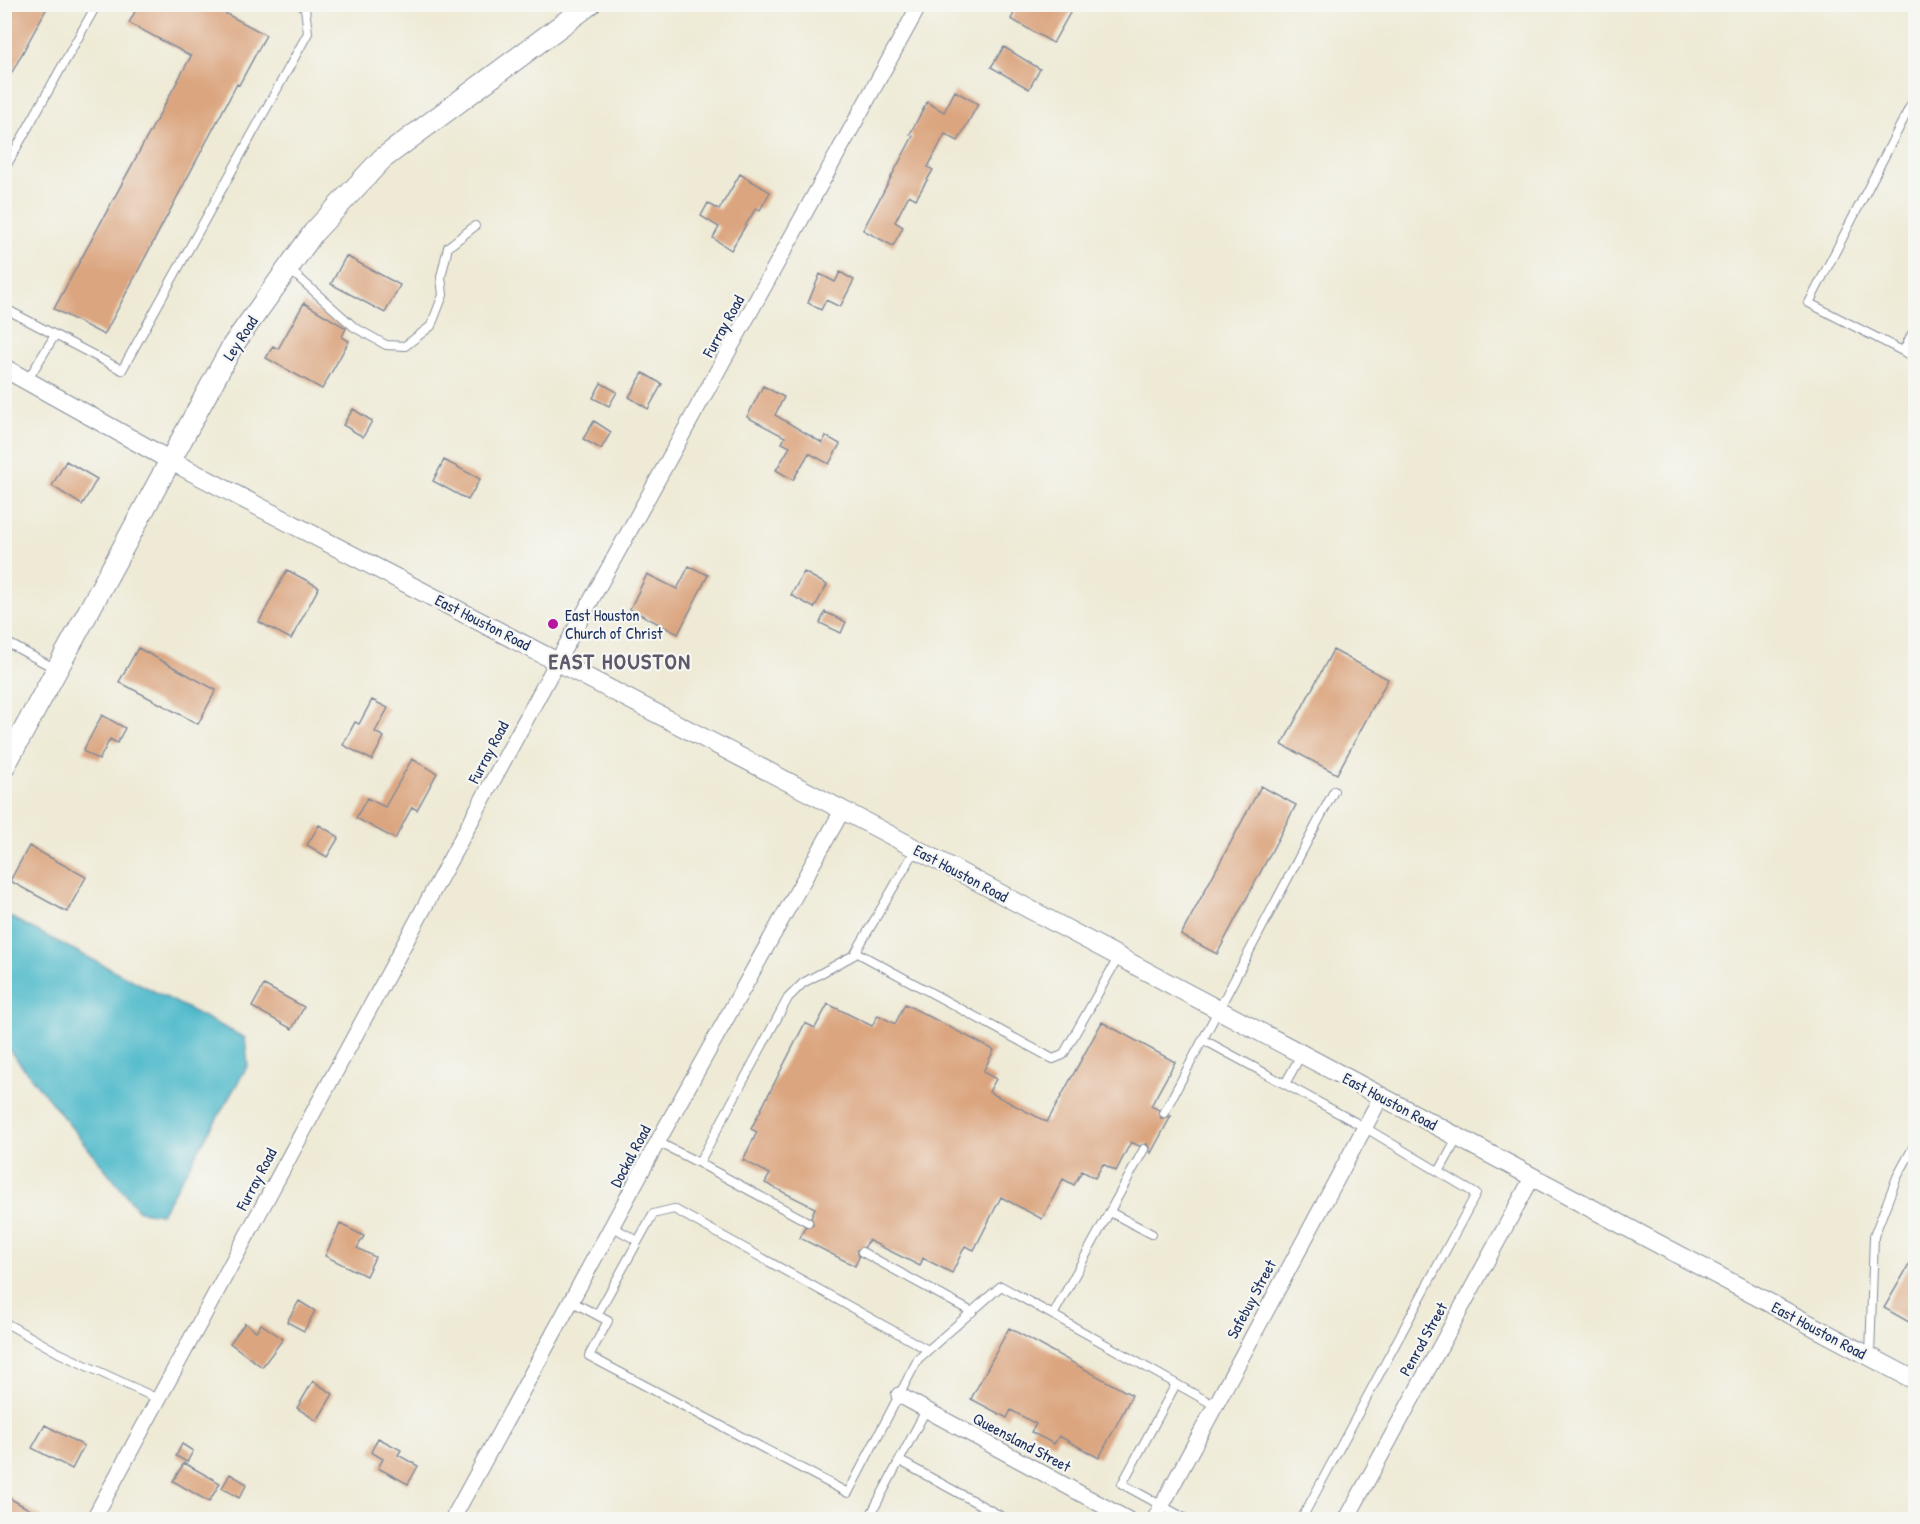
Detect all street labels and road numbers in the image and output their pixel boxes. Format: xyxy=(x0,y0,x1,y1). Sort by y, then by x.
street label: Furray Road xyxy=(696,291,749,362)
street label: Ley Road xyxy=(217,311,263,365)
street label: East Houston Road xyxy=(432,589,534,655)
street label: Furray Road xyxy=(462,717,514,788)
street label: East Houston Road xyxy=(910,839,1012,907)
street label: East Houston Road xyxy=(1339,1067,1441,1135)
street label: Dockal Road xyxy=(604,1121,656,1191)
street label: Furray Road xyxy=(230,1144,282,1215)
street label: Safebuy Street xyxy=(1221,1255,1281,1342)
street label: East Houston Road xyxy=(1768,1296,1870,1364)
street label: Penrod Street xyxy=(1394,1298,1453,1380)
street label: Queensland Street xyxy=(969,1407,1075,1477)

